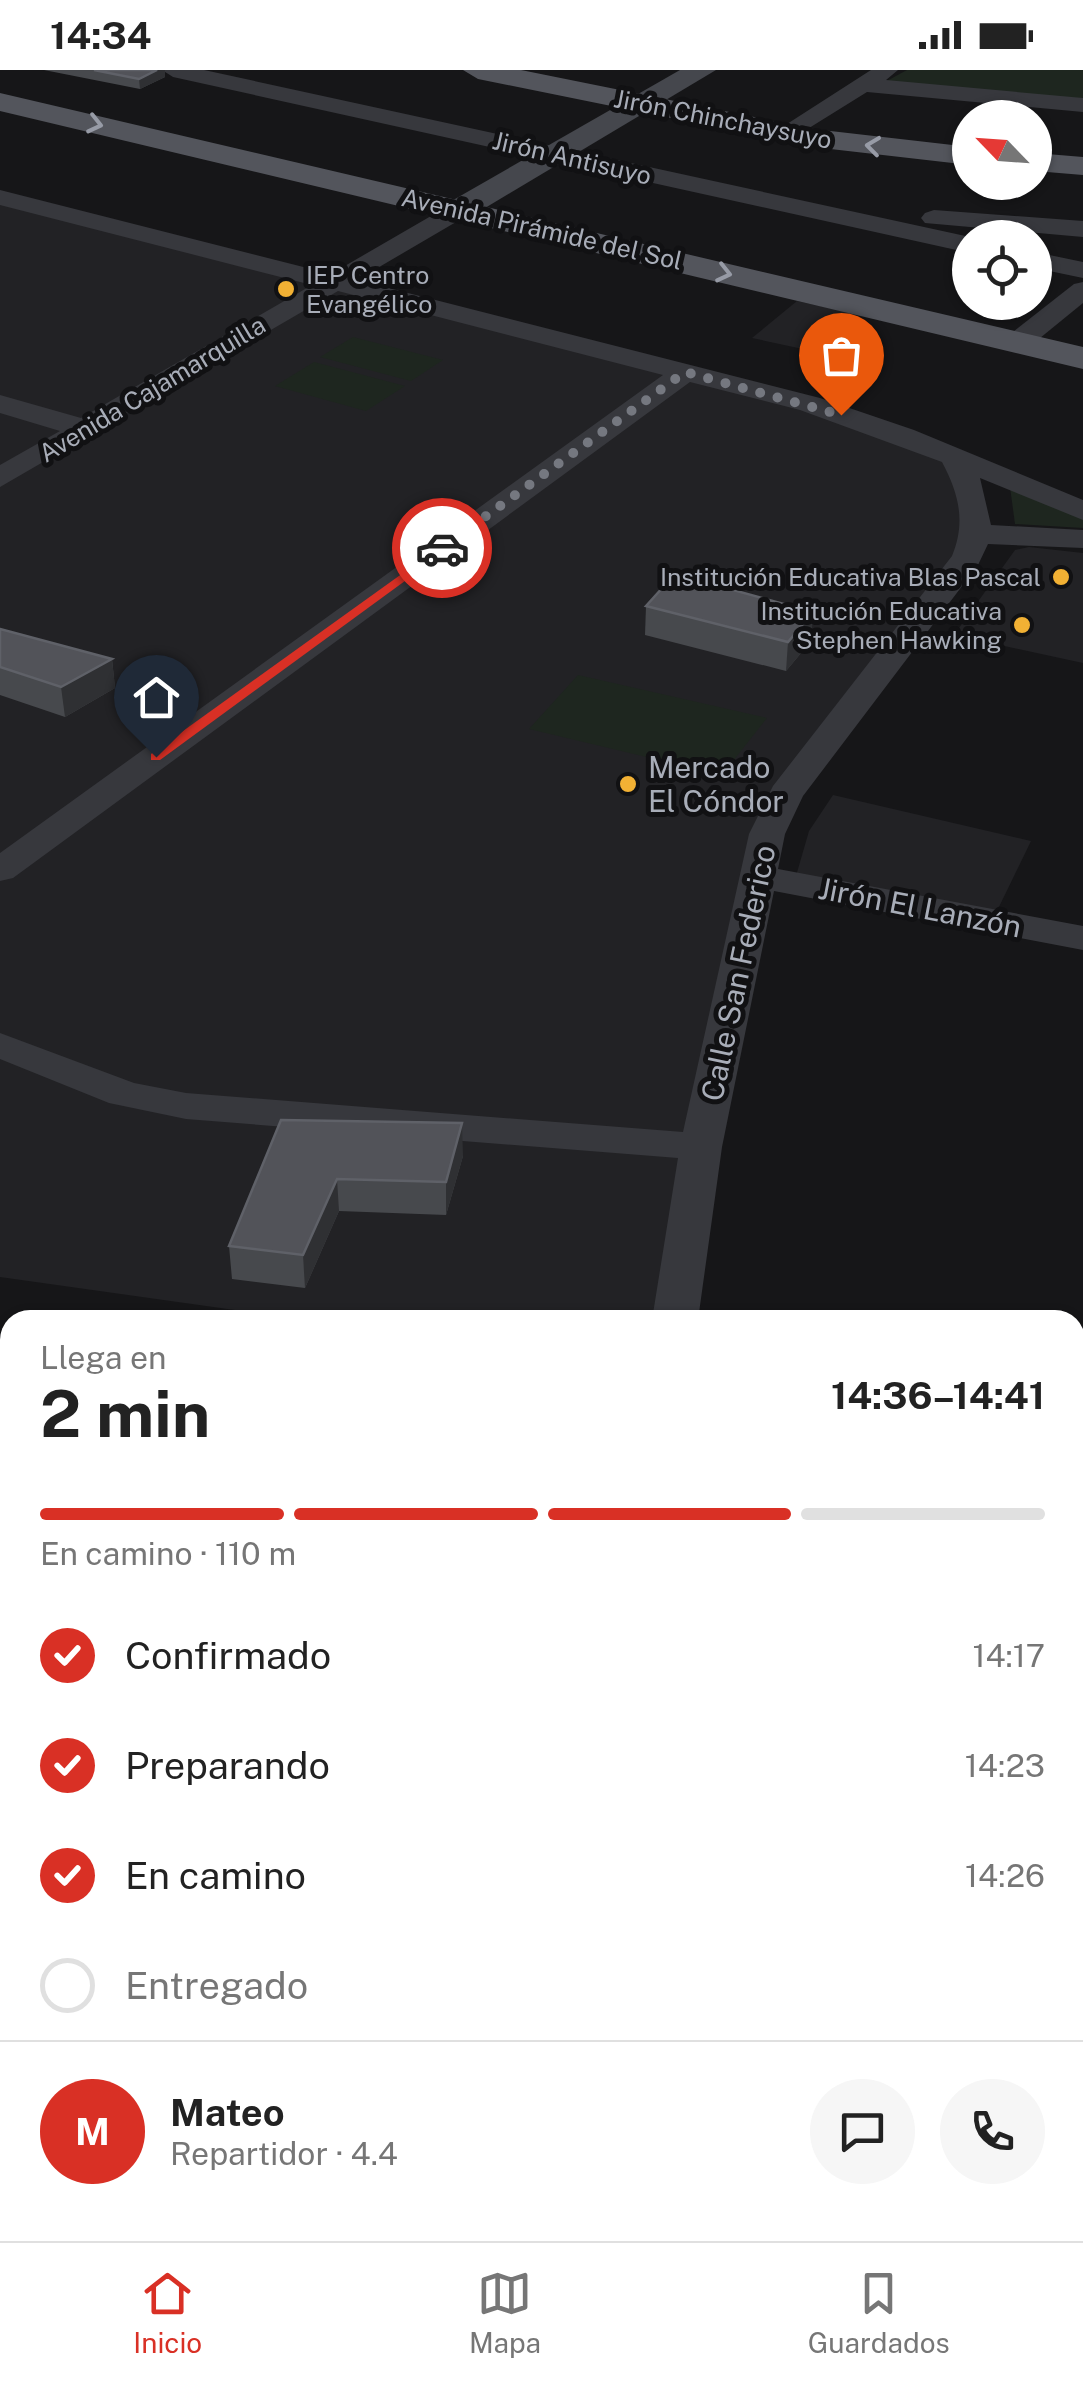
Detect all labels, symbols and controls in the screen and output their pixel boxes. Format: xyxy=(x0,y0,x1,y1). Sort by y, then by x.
text: 14:34 xyxy=(50,13,152,58)
street label: Jirón Chinchaysuyo xyxy=(611,83,835,155)
north arrow xyxy=(952,100,1052,200)
map controls xyxy=(952,100,1052,320)
one-way arrow xyxy=(86,112,103,133)
street label: Jirón Antisuyo xyxy=(490,125,654,191)
one-way arrow xyxy=(865,136,881,157)
street label: Avenida Pirámide del Sol xyxy=(399,182,685,276)
button: locate xyxy=(952,220,1052,320)
place label: IEP Centro Evangélico xyxy=(306,260,432,319)
one-way arrow xyxy=(715,261,732,282)
marker: IEP Centro Evangélico xyxy=(275,278,297,300)
street label: Avenida Cajamarquilla xyxy=(33,309,271,469)
pin xyxy=(799,313,884,416)
icon: bag xyxy=(814,328,869,383)
courier xyxy=(392,498,492,598)
icon: car xyxy=(415,521,470,576)
place label: Institución Educativa Blas Pascal xyxy=(660,562,1041,592)
marker: Institución Educativa Blas Pascal xyxy=(1050,566,1072,588)
place label: Institución Educativa Stephen Hawking xyxy=(760,596,1002,655)
marker: Institución Educativa Stephen Hawking xyxy=(1011,614,1033,636)
pin xyxy=(114,655,199,758)
icon: home xyxy=(129,670,184,725)
place label: Mercado El Cóndor xyxy=(648,749,784,819)
marker: Mercado El Cóndor xyxy=(617,773,639,795)
street label: Calle San Federico xyxy=(693,842,783,1104)
street label: Jirón El Lanzón xyxy=(815,870,1025,944)
text: Llega en xyxy=(40,1339,166,1376)
text: 14:36–14:41 xyxy=(831,1373,1045,1418)
text: 2 min xyxy=(40,1375,210,1452)
text: En camino · 110 m xyxy=(40,1535,296,1572)
icon: check xyxy=(40,1628,95,1683)
text: Confirmado xyxy=(125,1633,331,1678)
text: 14:17 xyxy=(972,1637,1045,1674)
icon: check xyxy=(40,1738,95,1793)
text: Preparando xyxy=(125,1743,330,1788)
text: 14:23 xyxy=(965,1747,1045,1784)
icon: check xyxy=(40,1848,95,1903)
text: En camino xyxy=(125,1853,306,1898)
text: 14:26 xyxy=(965,1857,1045,1894)
text: Entregado xyxy=(125,1963,308,2008)
button: chat xyxy=(810,2079,915,2184)
button: phone xyxy=(940,2079,1045,2184)
text: Mateo xyxy=(170,2090,285,2135)
text: M xyxy=(75,2109,110,2154)
text: Repartidor · 4.4 xyxy=(170,2135,398,2172)
tab: Inicio xyxy=(133,2266,202,2359)
tab: Mapa xyxy=(469,2266,541,2359)
tab: Guardados xyxy=(808,2266,950,2359)

